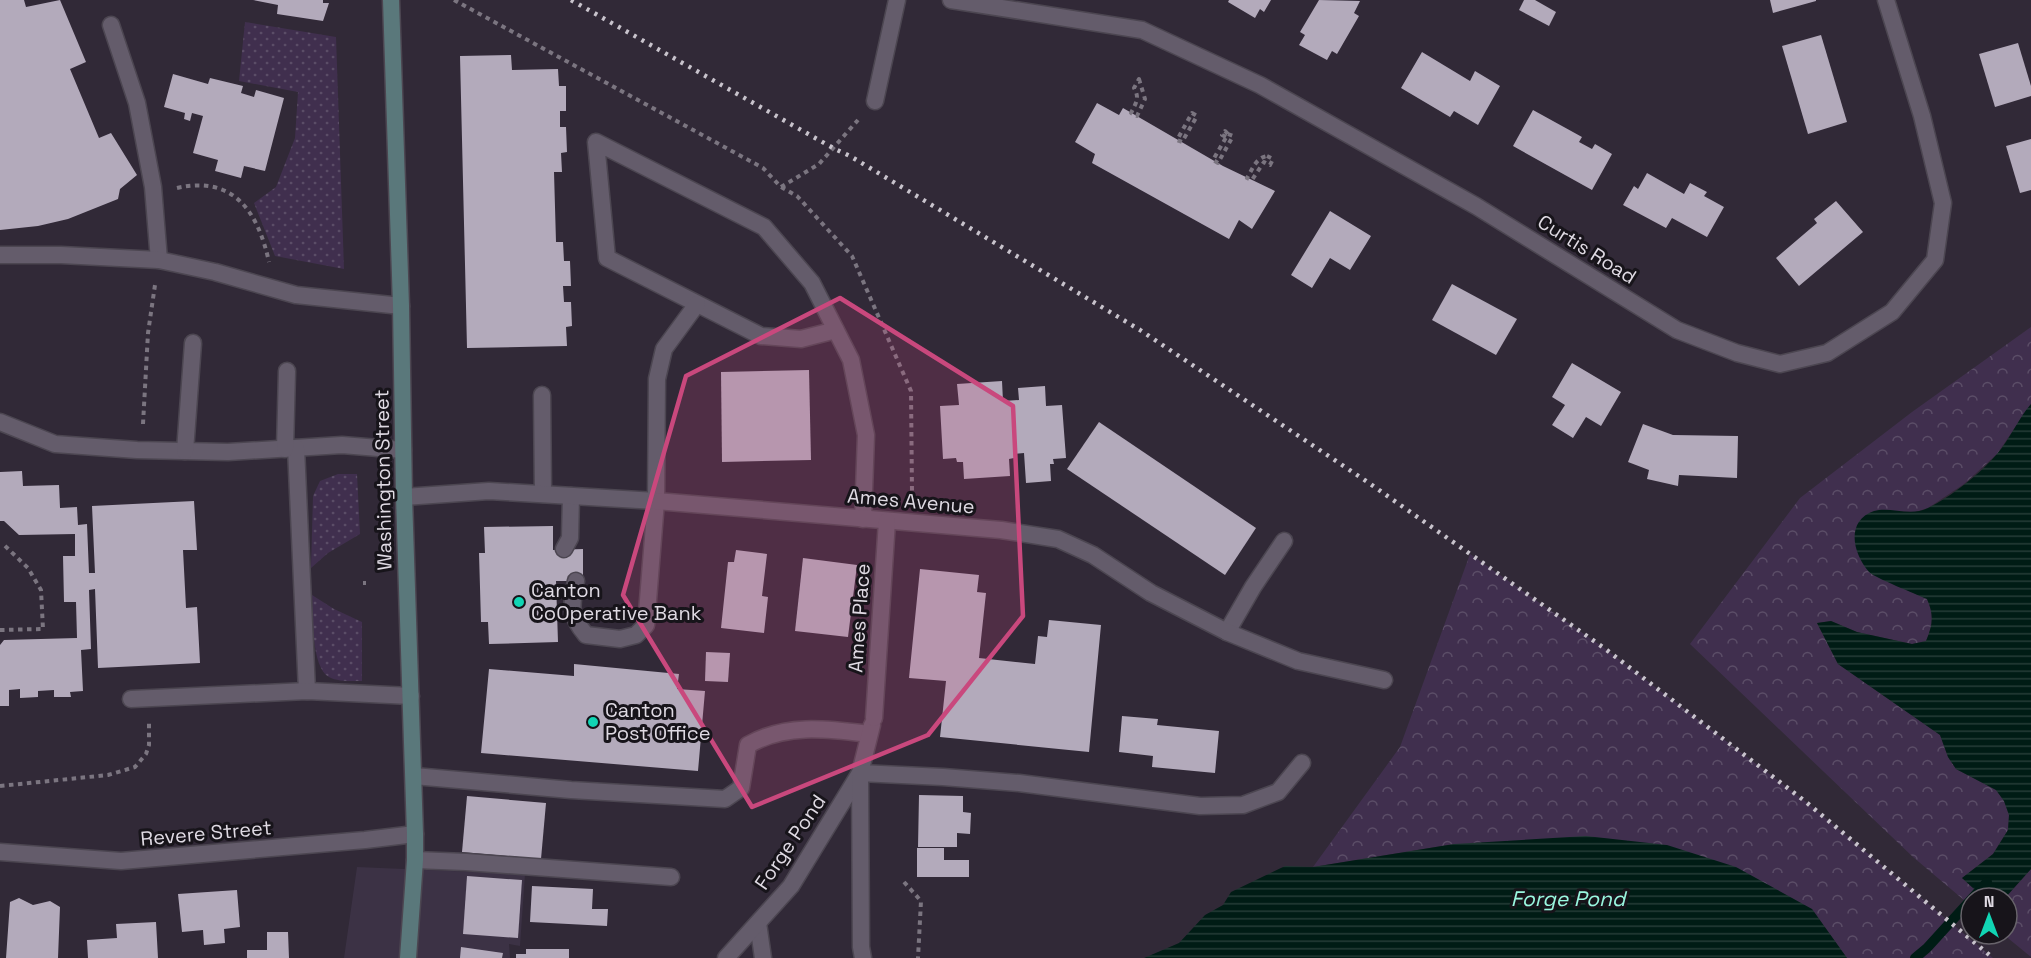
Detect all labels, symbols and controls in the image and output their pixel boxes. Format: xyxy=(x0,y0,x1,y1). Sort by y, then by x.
street label: Curtis Road xyxy=(1533,208,1641,290)
street label: Washington Street xyxy=(368,389,398,571)
street label: Ames Avenue xyxy=(846,482,976,520)
street label: Ames Place xyxy=(842,563,876,673)
place label: Canton CoOperative Bank xyxy=(531,577,702,626)
marker: Canton CoOperative Bank xyxy=(512,595,526,609)
place label: Canton Post Office xyxy=(605,697,711,746)
marker: Canton Post Office xyxy=(586,715,600,729)
street label: Forge Pond xyxy=(749,789,831,895)
street label: Revere Street xyxy=(139,814,273,852)
water label: Forge Pond xyxy=(1511,885,1628,912)
north arrow xyxy=(1959,886,2019,946)
text: N xyxy=(1984,891,1994,912)

